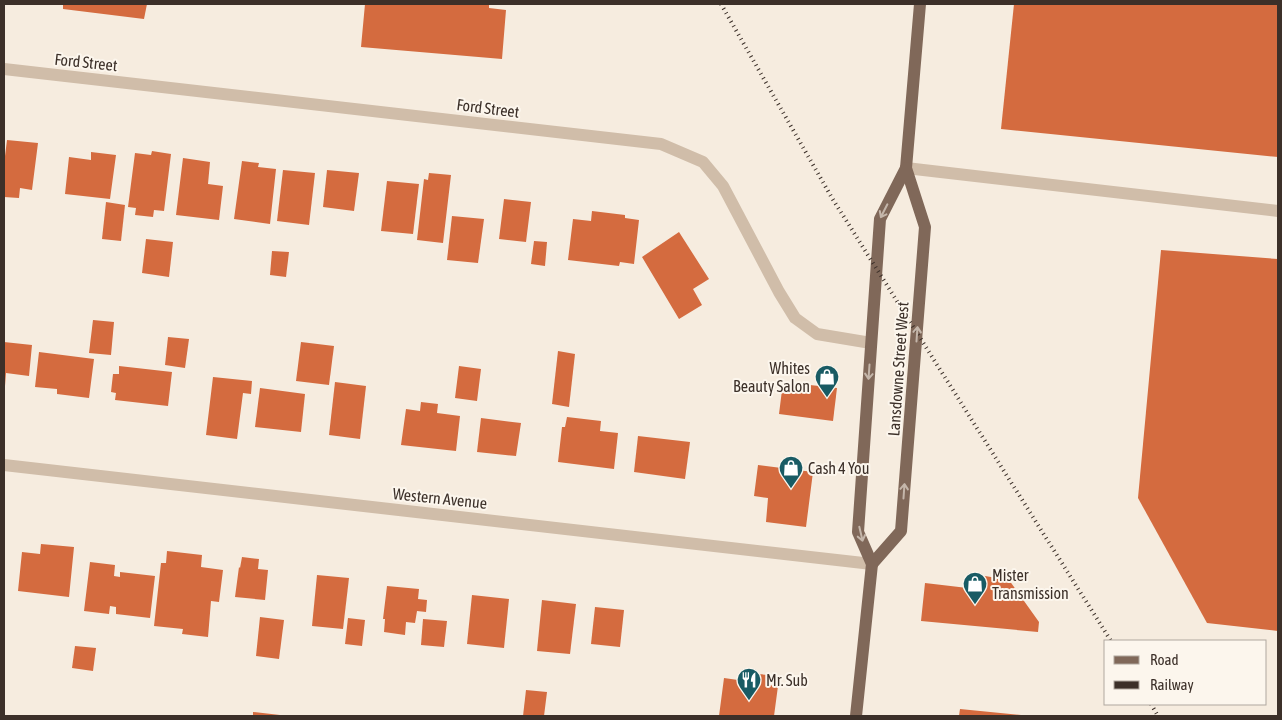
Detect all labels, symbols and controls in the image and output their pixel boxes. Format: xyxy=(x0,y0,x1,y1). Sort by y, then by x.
street label: Ford Street xyxy=(54,50,119,74)
street label: Ford Street xyxy=(456,95,521,121)
one-way arrow xyxy=(879,203,888,218)
street label: Lansdowne Street West xyxy=(884,301,912,437)
one-way arrow xyxy=(912,326,921,342)
place label: Whites Beauty Salon xyxy=(733,359,810,396)
shop icon: Whites Beauty Salon xyxy=(814,364,840,398)
one-way arrow xyxy=(865,364,874,380)
shop icon: Cash 4 You xyxy=(778,455,804,489)
place label: Cash 4 You xyxy=(808,459,869,477)
street label: Western Avenue xyxy=(392,484,488,512)
one-way arrow xyxy=(900,484,909,500)
one-way arrow xyxy=(857,526,866,542)
place label: Mister Transmission xyxy=(992,566,1069,602)
shop icon: Mister Transmission xyxy=(962,571,988,605)
legend xyxy=(1104,640,1267,705)
text: Road xyxy=(1150,651,1179,668)
restaurant icon: Mr. Sub xyxy=(736,667,762,701)
place label: Mr. Sub xyxy=(766,671,808,689)
text: Railway xyxy=(1150,676,1194,693)

